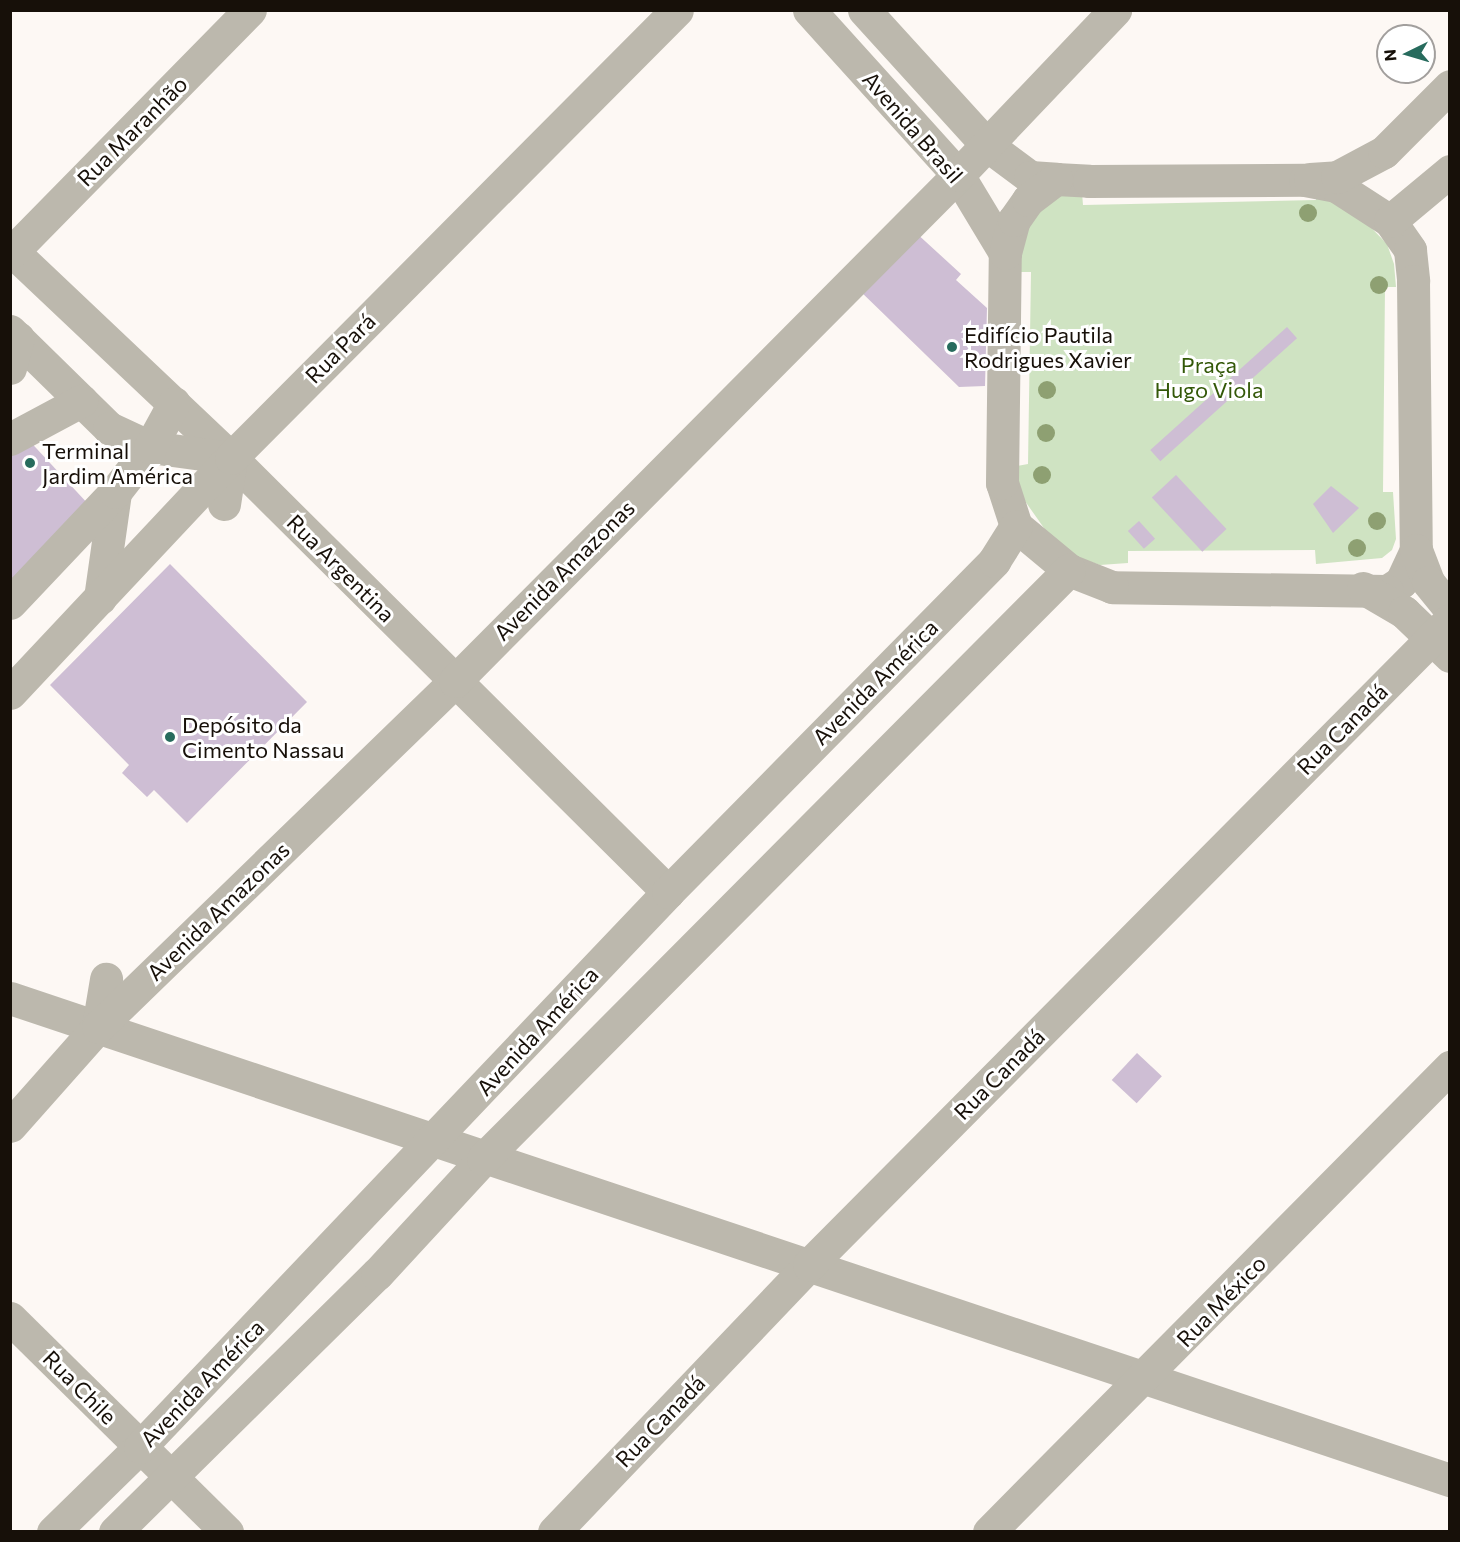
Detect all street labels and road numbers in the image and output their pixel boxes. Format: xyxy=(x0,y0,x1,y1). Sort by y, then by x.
street label: Avenida Brasil xyxy=(857,66,969,188)
street label: Rua Maranhão xyxy=(71,70,193,192)
street label: Rua Pará xyxy=(300,308,380,388)
street label: Avenida Amazonas xyxy=(488,494,640,646)
street label: Rua Argentina xyxy=(282,509,400,627)
street label: Avenida América xyxy=(807,614,943,750)
street label: Rua Canadá xyxy=(1291,678,1393,780)
street label: Avenida Amazonas xyxy=(141,836,295,986)
street label: Avenida América xyxy=(471,961,603,1101)
street label: Rua Canadá xyxy=(948,1023,1050,1125)
street label: Rua México xyxy=(1171,1250,1271,1352)
street label: Avenida América xyxy=(135,1314,269,1452)
street label: Rua Chile xyxy=(38,1345,122,1429)
street label: Rua Canadá xyxy=(610,1370,710,1472)

